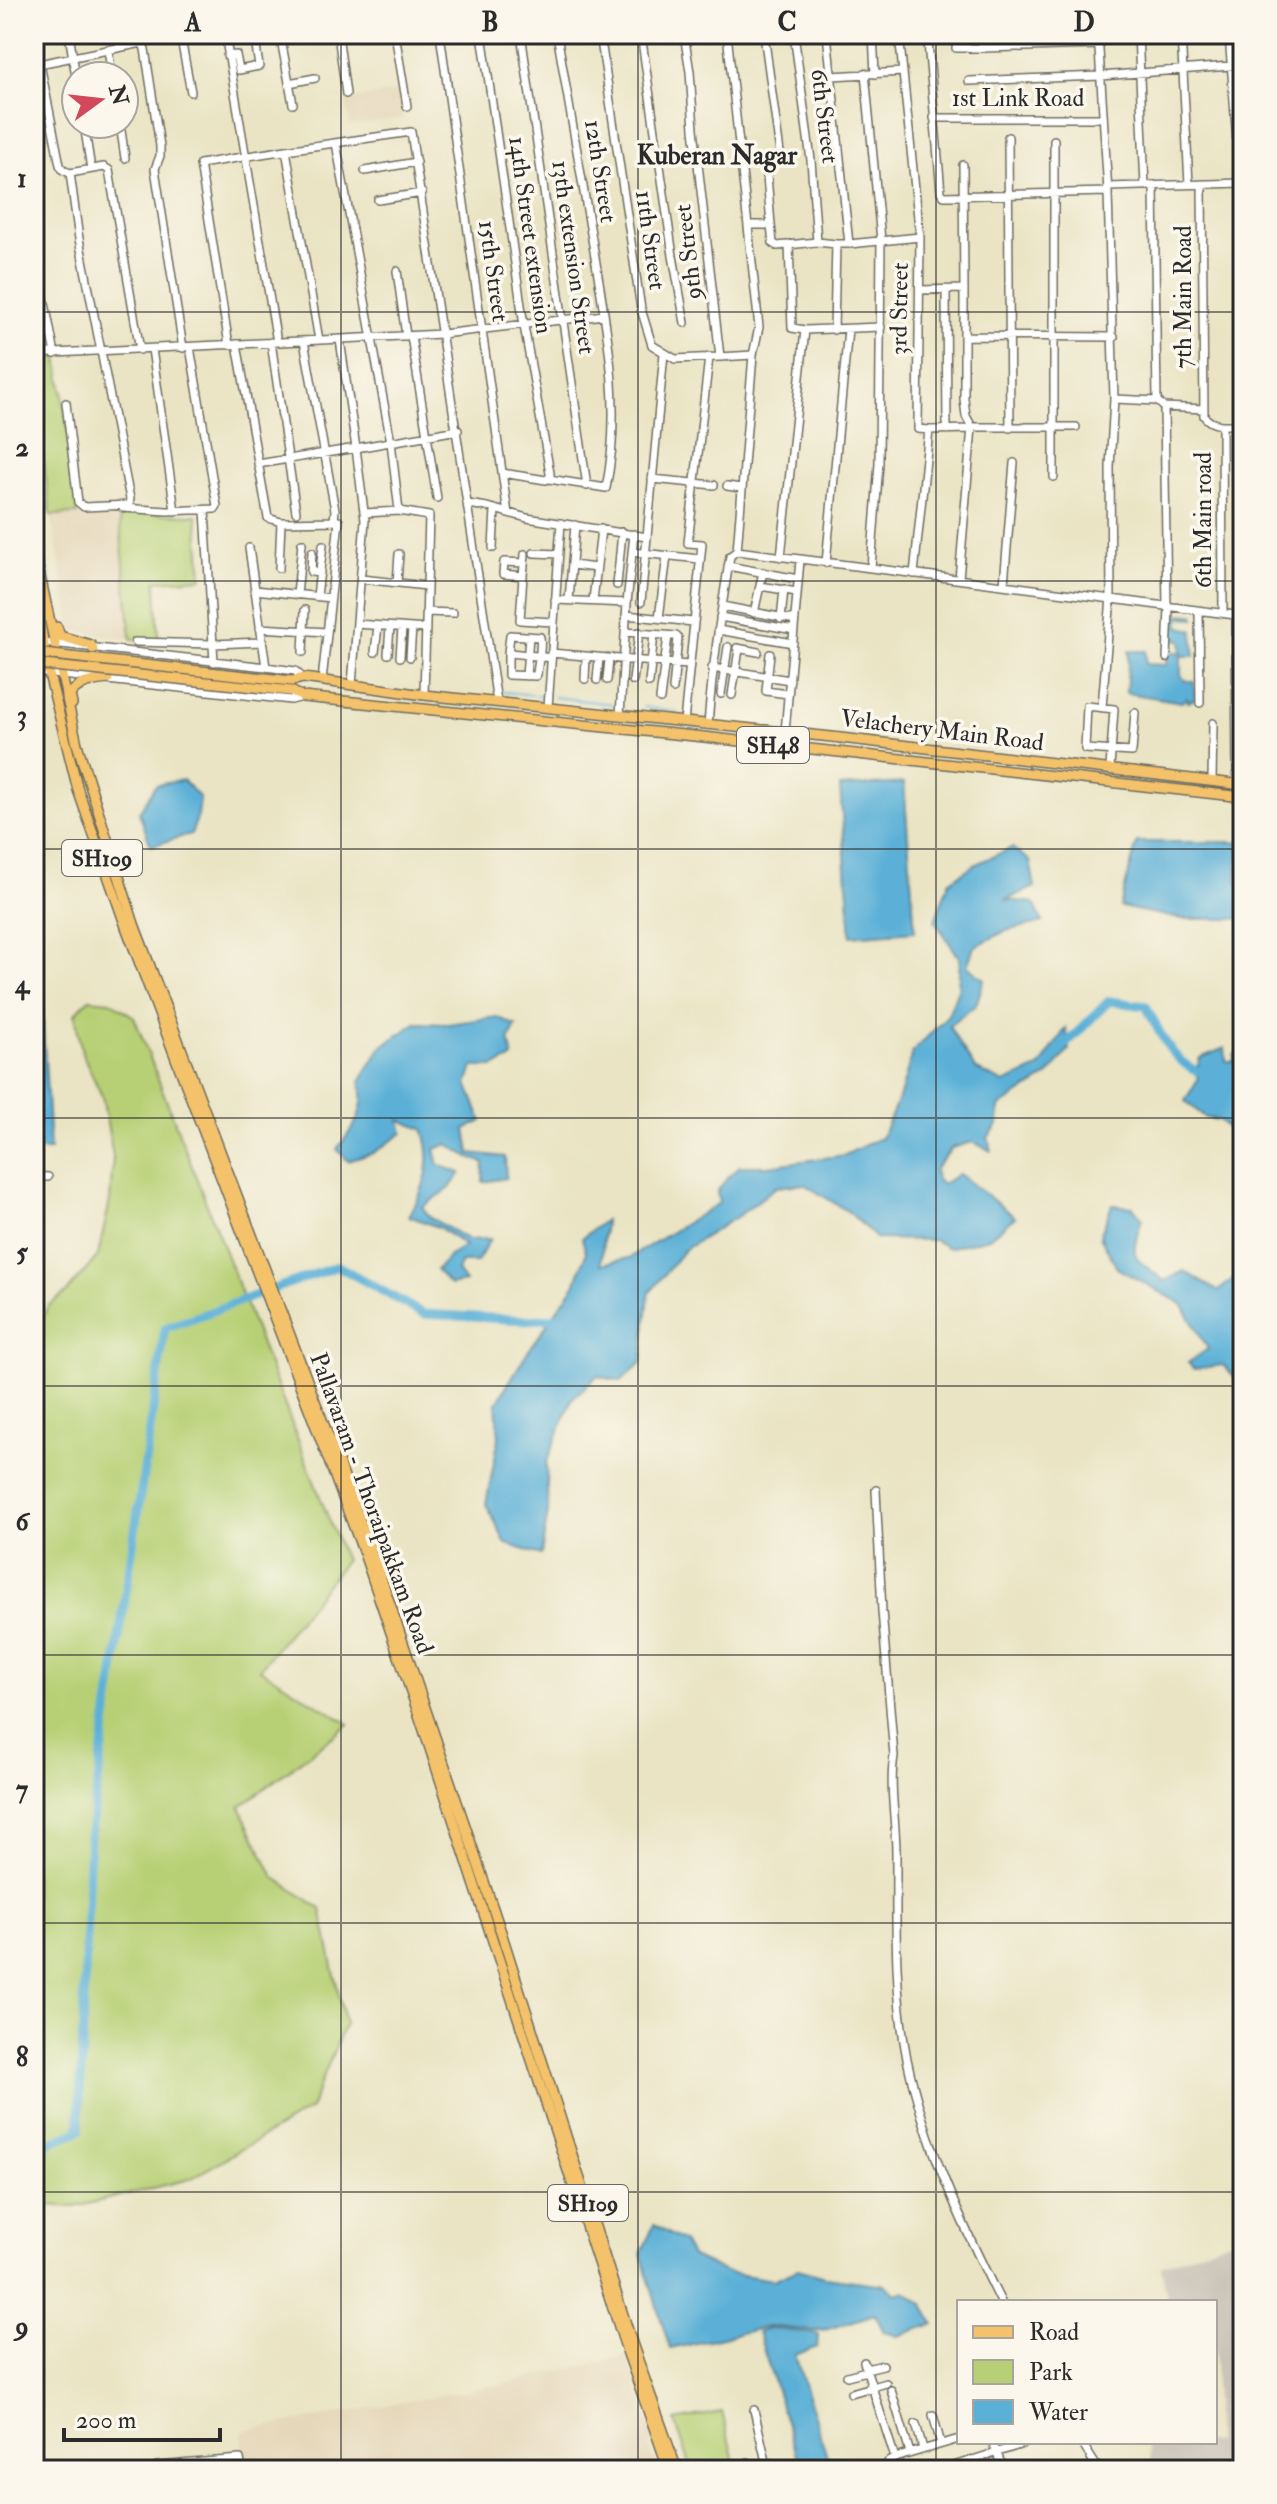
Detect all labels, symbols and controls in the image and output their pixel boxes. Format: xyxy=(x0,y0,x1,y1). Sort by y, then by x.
text: A xyxy=(184,7,202,39)
text: B xyxy=(481,7,499,39)
text: C xyxy=(777,7,797,39)
text: D xyxy=(1073,7,1095,39)
north arrow xyxy=(60,60,140,140)
street label: 6th Street xyxy=(803,67,846,165)
text: N xyxy=(102,81,135,109)
street label: 1st Link Road xyxy=(952,83,1084,114)
street label: 12th Street xyxy=(577,117,624,225)
street label: 14th Street extension xyxy=(501,134,560,336)
district label: Kuberan Nagar xyxy=(637,140,798,173)
street label: 13th extension Street xyxy=(545,158,602,356)
text: 1 xyxy=(17,163,27,195)
street label: 11th Street xyxy=(628,188,673,292)
street label: 9th Street xyxy=(667,202,710,303)
street label: 15th Street xyxy=(471,218,516,324)
street label: 7th Main Road xyxy=(1168,225,1199,369)
street label: 3rd Street xyxy=(883,262,916,356)
text: 2 xyxy=(15,432,29,464)
street label: 6th Main road xyxy=(1188,452,1219,588)
text: 3 xyxy=(17,700,27,732)
street label: Velachery Main Road xyxy=(838,703,1046,758)
road number: SH48 xyxy=(737,727,809,763)
road number: SH109 xyxy=(62,840,142,876)
text: 4 xyxy=(14,969,31,1001)
text: 5 xyxy=(16,1237,28,1269)
street label: Pallavaram - Thoraipakkam Road xyxy=(303,1348,441,1658)
text: 6 xyxy=(15,1506,30,1538)
text: 7 xyxy=(16,1774,28,1806)
text: 8 xyxy=(16,2042,28,2074)
road number: SH109 xyxy=(548,2185,628,2221)
legend xyxy=(957,2300,1217,2444)
text: 9 xyxy=(12,2311,29,2343)
text: Road xyxy=(1029,2317,1079,2348)
text: Park xyxy=(1029,2357,1073,2388)
scale bar xyxy=(64,2392,220,2442)
text: Water xyxy=(1028,2397,1088,2428)
text: 200 m xyxy=(76,2405,137,2436)

